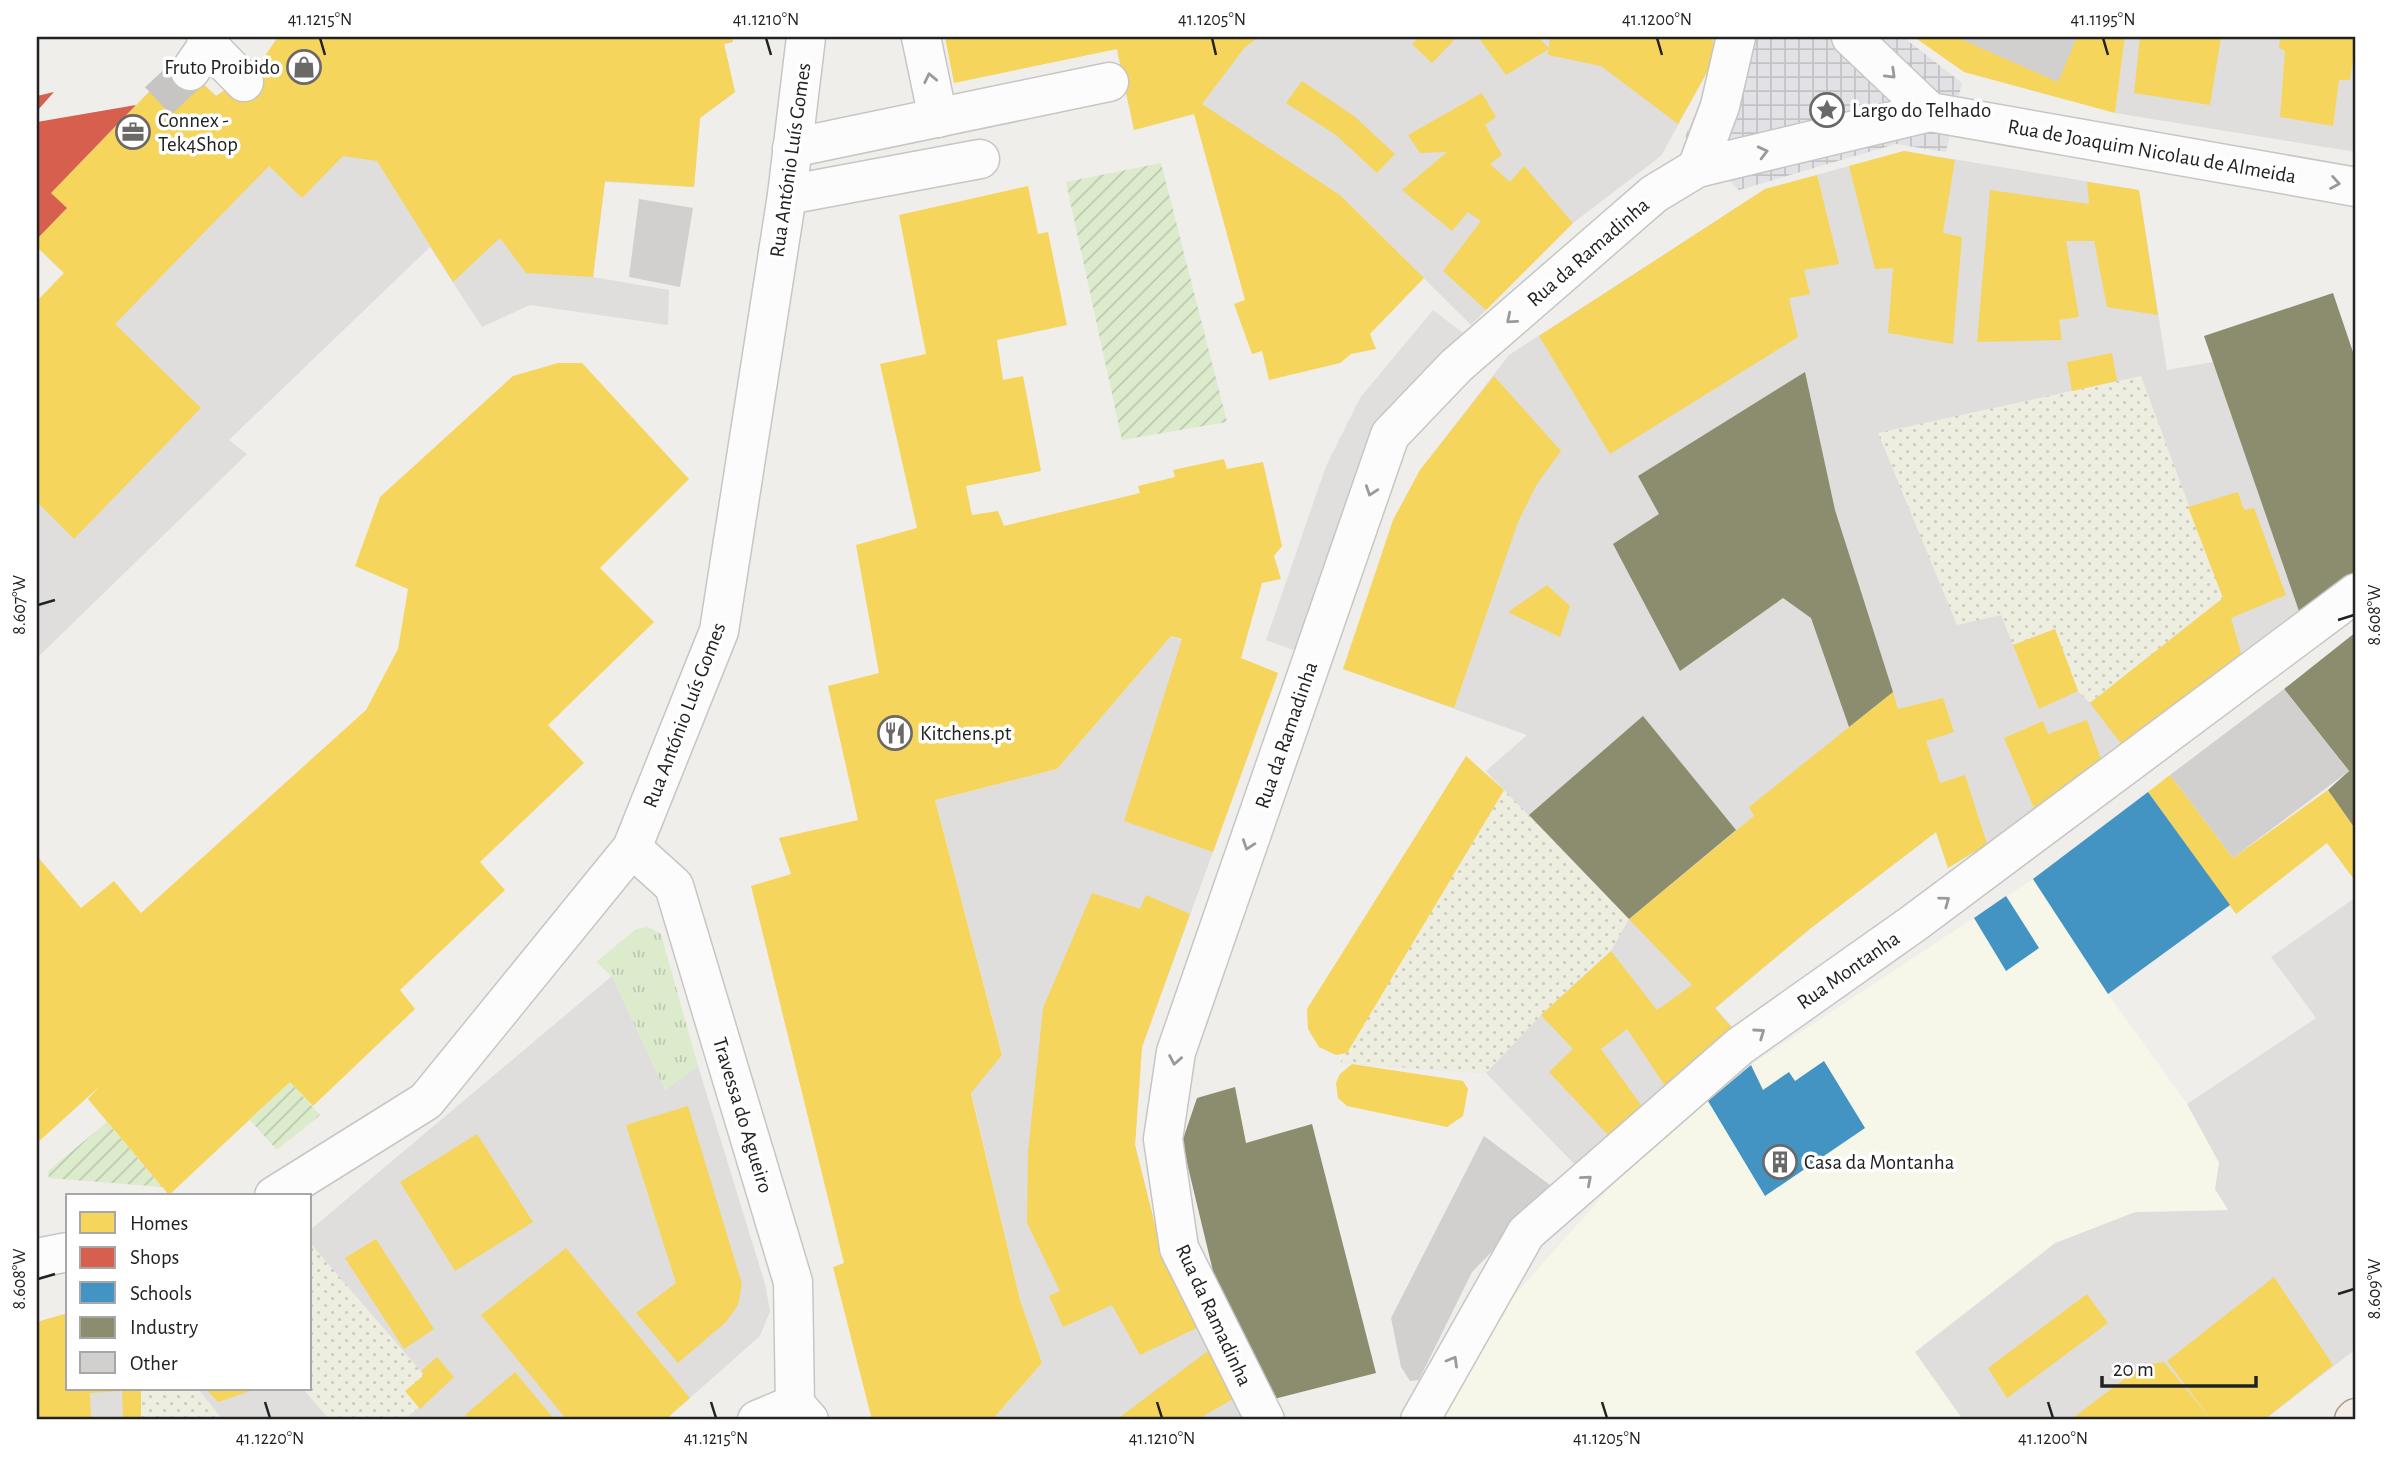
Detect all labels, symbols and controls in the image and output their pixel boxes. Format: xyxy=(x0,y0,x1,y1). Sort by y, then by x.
text: 41.1215°N xyxy=(288,11,352,29)
text: 41.1210°N xyxy=(733,11,799,29)
text: 41.1205°N xyxy=(1178,11,1246,29)
text: 41.1200°N xyxy=(1622,11,1692,29)
text: 41.1195°N xyxy=(2071,11,2135,29)
shop icon: Fruto Proibido xyxy=(285,48,323,86)
place label: Fruto Proibido xyxy=(164,57,280,78)
street label: Rua António Luís Gomes xyxy=(766,61,815,259)
one-way arrow xyxy=(1882,66,1895,79)
one-way arrow xyxy=(923,72,938,84)
place icon: Largo do Telhado xyxy=(1808,91,1846,129)
place label: Largo do Telhado xyxy=(1852,100,1991,121)
place label: Connex - Tek4Shop xyxy=(158,110,238,155)
office icon: Connex - Tek4Shop xyxy=(114,113,152,151)
street label: Rua de Joaquim Nicolau de Almeida xyxy=(2006,116,2298,187)
one-way arrow xyxy=(1757,146,1769,160)
one-way arrow xyxy=(2329,175,2341,190)
street label: Rua da Ramadinha xyxy=(1523,194,1653,311)
one-way arrow xyxy=(1507,311,1520,323)
one-way arrow xyxy=(1365,485,1379,497)
text: 8.607°W xyxy=(11,575,29,635)
text: 8.608°W xyxy=(2366,585,2384,645)
street label: Rua António Luís Gomes xyxy=(639,620,729,811)
street label: Rua da Ramadinha xyxy=(1252,659,1322,811)
restaurant icon: Kitchens.pt xyxy=(876,714,914,752)
place label: Kitchens.pt xyxy=(920,723,1012,744)
one-way arrow xyxy=(1242,838,1256,851)
one-way arrow xyxy=(1937,896,1950,909)
street label: Rua Montanha xyxy=(1793,927,1904,1013)
one-way arrow xyxy=(1752,1029,1765,1041)
street label: Travessa do Agueiro xyxy=(709,1035,776,1195)
one-way arrow xyxy=(1168,1054,1183,1066)
building icon: Casa da Montanha xyxy=(1761,1143,1799,1181)
place label: Casa da Montanha xyxy=(1804,1152,1955,1173)
one-way arrow xyxy=(1578,1176,1591,1188)
legend xyxy=(66,1194,312,1390)
text: Homes xyxy=(130,1213,188,1234)
street label: Rua da Ramadinha xyxy=(1172,1241,1256,1390)
text: Shops xyxy=(130,1247,179,1268)
text: 8.608°W xyxy=(11,1249,29,1309)
text: 8.609°W xyxy=(2366,1259,2384,1319)
text: Schools xyxy=(130,1283,192,1304)
text: Industry xyxy=(130,1317,198,1338)
scale bar xyxy=(2102,1345,2256,1389)
text: Other xyxy=(130,1353,178,1374)
one-way arrow xyxy=(1445,1356,1458,1368)
text: 20 m xyxy=(2113,1359,2154,1380)
text: 41.1220°N xyxy=(236,1430,304,1448)
text: 41.1215°N xyxy=(684,1430,748,1448)
text: 41.1210°N xyxy=(1129,1430,1195,1448)
text: 41.1205°N xyxy=(1573,1430,1641,1448)
text: 41.1200°N xyxy=(2018,1430,2088,1448)

